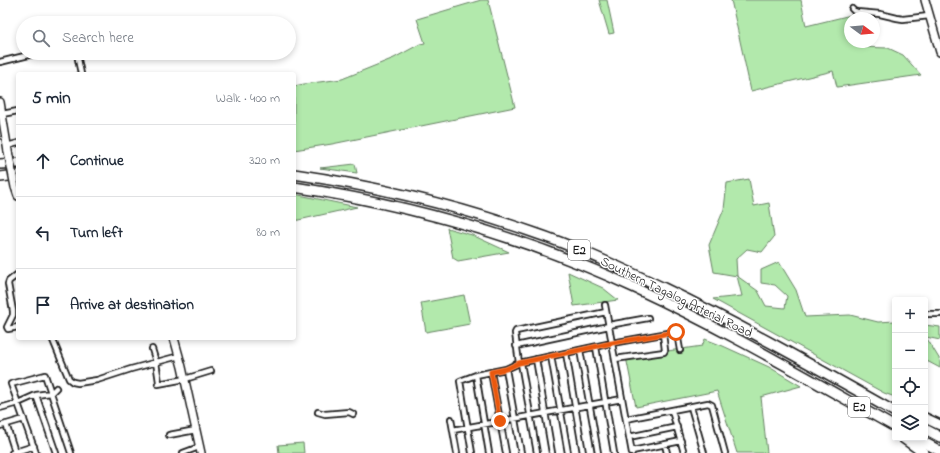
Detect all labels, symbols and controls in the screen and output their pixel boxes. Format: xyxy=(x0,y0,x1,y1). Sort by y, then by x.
north arrow xyxy=(844,12,880,48)
search box xyxy=(16,16,296,60)
icon: search xyxy=(30,27,52,49)
text: Search here xyxy=(62,27,134,49)
text: 5 min xyxy=(32,86,71,111)
text: Walk · 400 m xyxy=(216,89,280,108)
icon: ahead xyxy=(32,150,54,172)
text: Continue xyxy=(70,150,124,172)
text: 320 m xyxy=(249,151,280,170)
icon: left xyxy=(32,222,54,244)
text: Turn left xyxy=(70,222,123,244)
text: 80 m xyxy=(256,223,280,242)
road number: E2 xyxy=(568,240,590,260)
street label: Southern Tagalog Arterial Road xyxy=(597,252,756,344)
icon: arrive xyxy=(32,294,54,316)
text: Arrive at destination xyxy=(70,294,194,316)
map controls xyxy=(892,297,928,441)
button: + xyxy=(892,297,928,333)
route start xyxy=(667,323,685,341)
button: − xyxy=(892,333,928,369)
button: locate xyxy=(892,369,928,405)
road number: E2 xyxy=(848,397,870,417)
button: layers xyxy=(892,405,928,441)
route end xyxy=(491,412,509,430)

